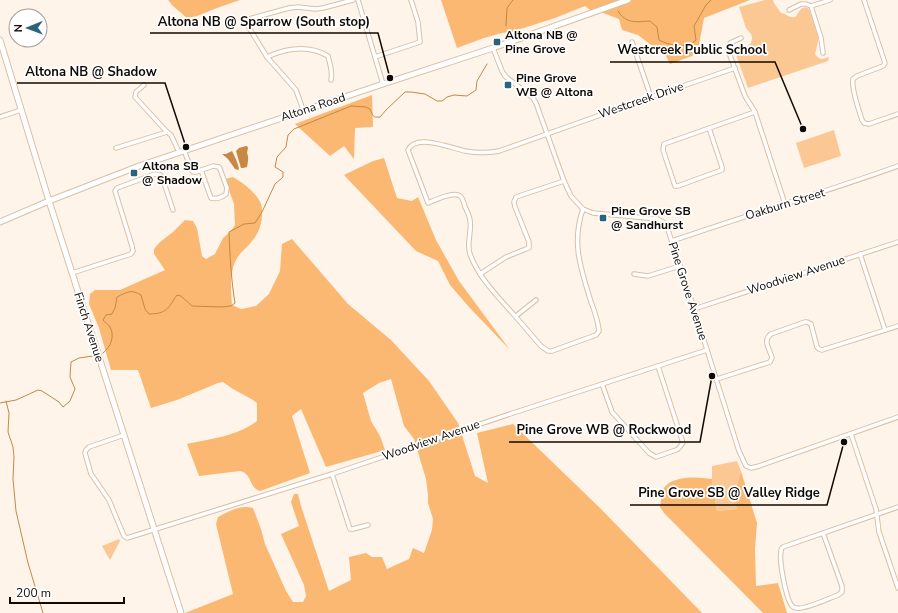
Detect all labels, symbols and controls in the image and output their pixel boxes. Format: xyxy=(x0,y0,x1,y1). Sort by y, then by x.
north arrow xyxy=(8,8,48,48)
callout: Altona NB @ Sparrow (South stop) xyxy=(150,8,378,33)
text: Altona NB @ Sparrow (South stop) xyxy=(158,13,370,31)
text: N xyxy=(11,24,26,32)
place label: Altona NB @ Pine Grove xyxy=(505,27,578,57)
marker: Altona NB @ Pine Grove xyxy=(492,37,502,47)
callout: Westcreek Public School xyxy=(610,37,775,62)
text: Westcreek Public School xyxy=(617,41,768,59)
callout: Altona NB @ Shadow xyxy=(17,58,165,83)
text: Altona NB @ Shadow xyxy=(25,63,157,81)
place label: Pine Grove WB @ Altona xyxy=(516,70,593,100)
street label: Westcreek Drive xyxy=(596,78,686,122)
marker: Pine Grove WB @ Altona xyxy=(503,80,513,90)
street label: Altona Road xyxy=(279,89,347,125)
place label: Altona SB @ Shadow xyxy=(142,158,203,188)
marker: Altona SB @ Shadow xyxy=(129,168,139,178)
street label: Oakburn Street xyxy=(743,184,827,224)
place label: Pine Grove SB @ Sandhurst xyxy=(611,203,691,233)
marker: Pine Grove SB @ Sandhurst xyxy=(598,213,608,223)
street label: Pine Grove Avenue xyxy=(665,240,711,342)
street label: Woodview Avenue xyxy=(745,252,847,298)
street label: Finch Avenue xyxy=(70,290,108,364)
street label: Woodview Avenue xyxy=(380,416,482,464)
callout: Pine Grove WB @ Rockwood xyxy=(509,417,700,442)
text: Pine Grove WB @ Rockwood xyxy=(517,421,691,439)
callout: Pine Grove SB @ Valley Ridge xyxy=(630,480,827,505)
text: Pine Grove SB @ Valley Ridge xyxy=(638,484,820,502)
scale bar xyxy=(10,579,124,605)
text: 200 m xyxy=(16,585,51,601)

